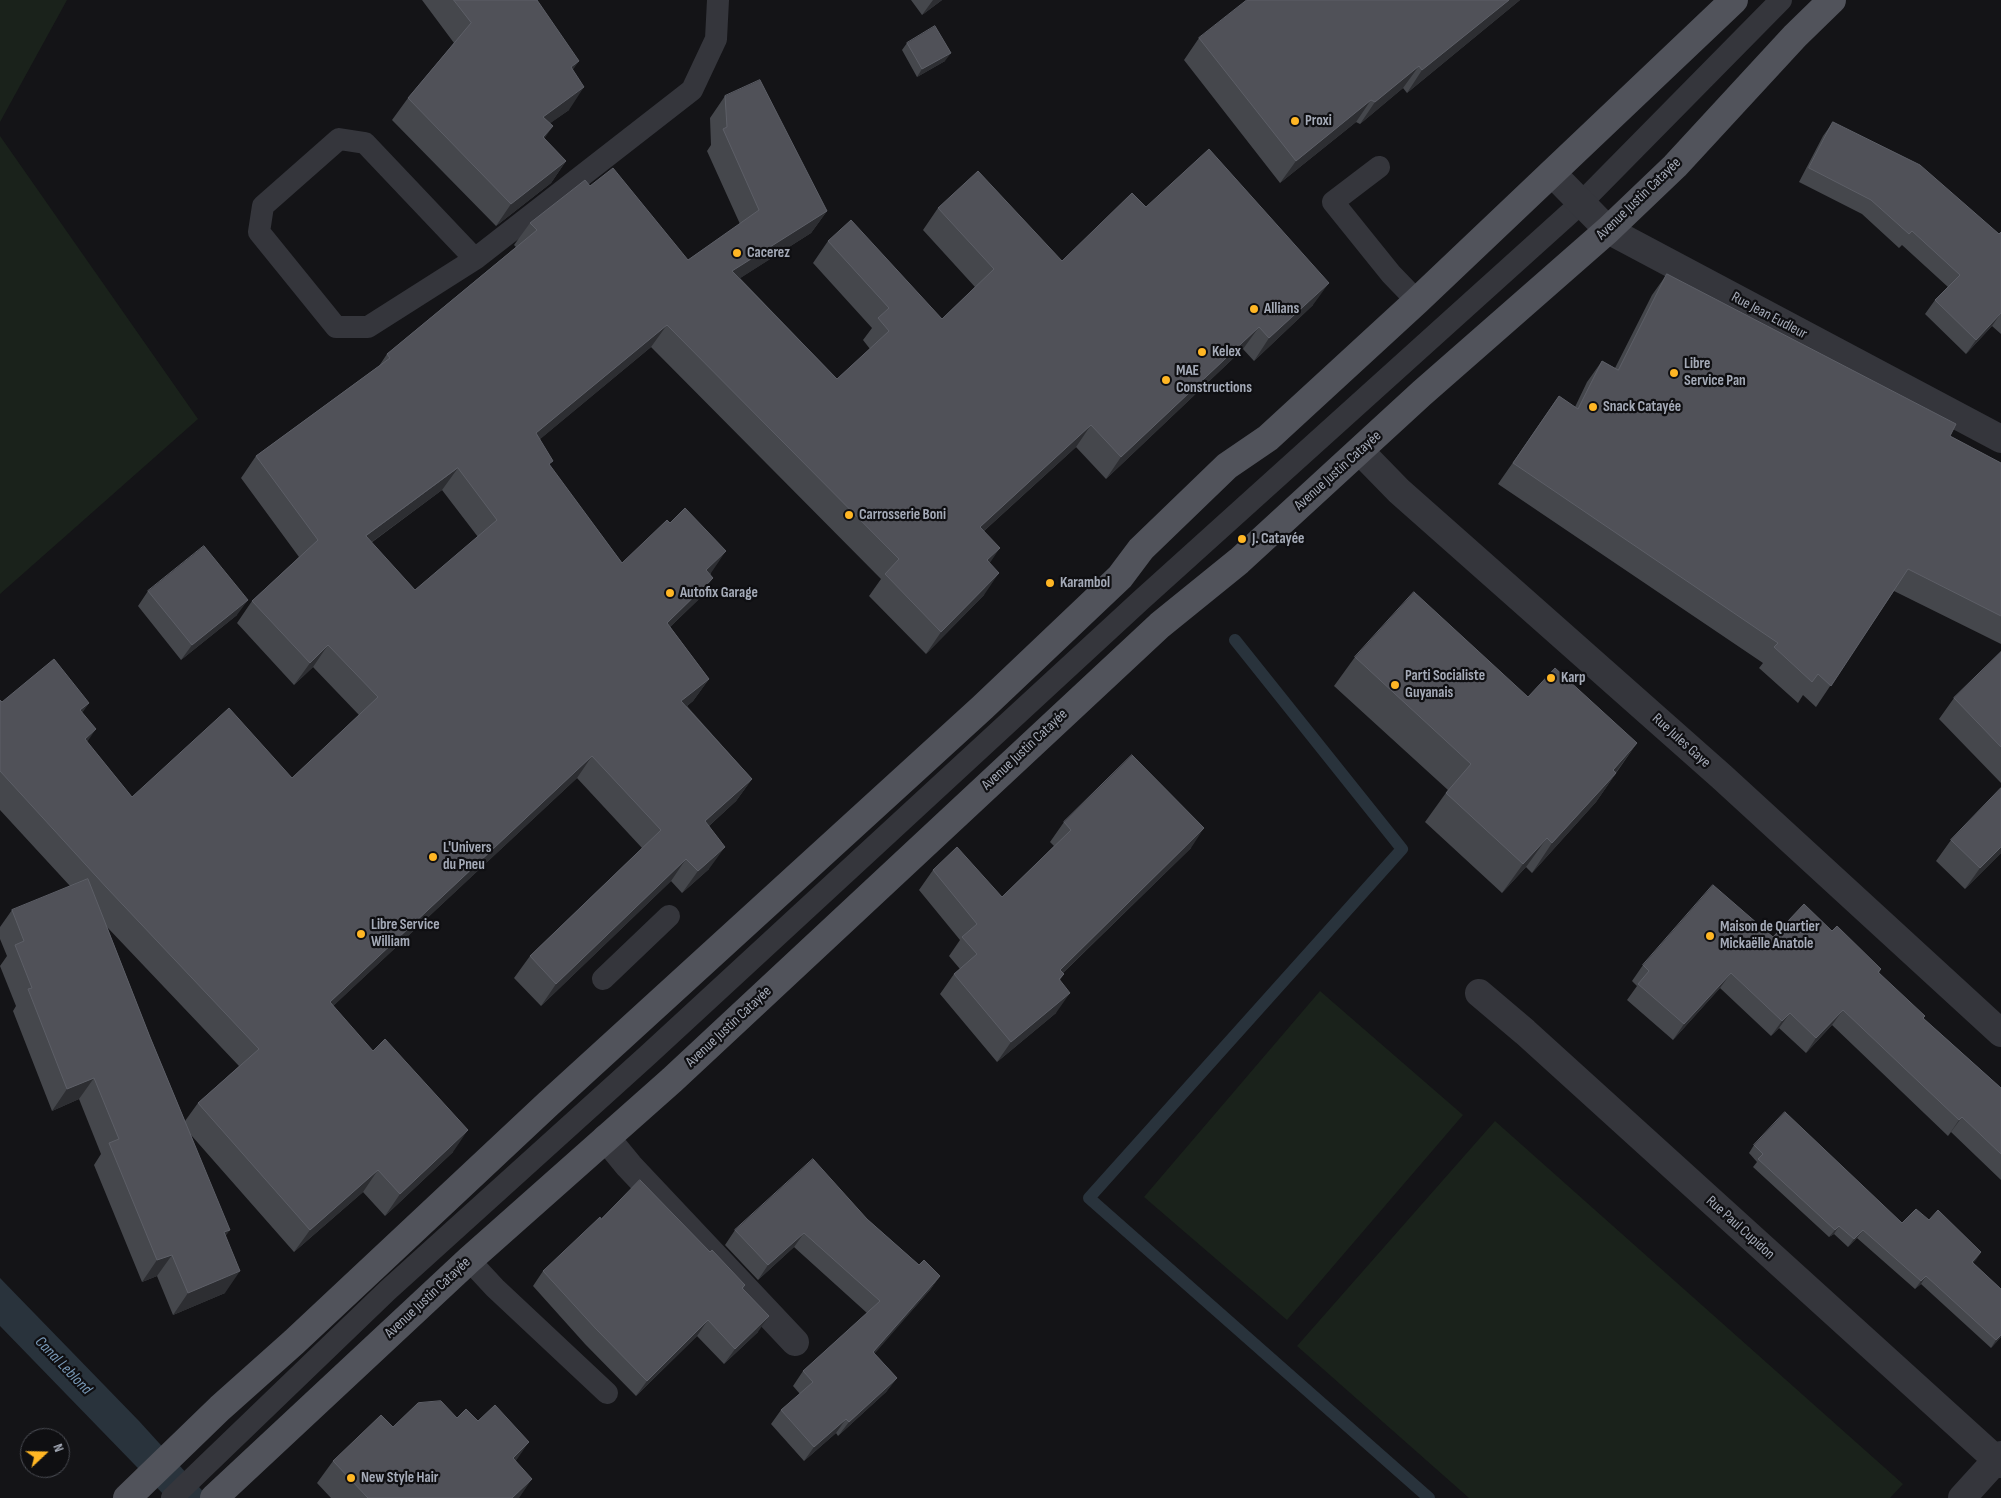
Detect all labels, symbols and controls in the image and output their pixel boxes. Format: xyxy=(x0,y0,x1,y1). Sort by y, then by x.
place label: Proxi xyxy=(1305,112,1332,130)
marker: Proxi xyxy=(1289,115,1301,127)
street label: Avenue Justin Catayée xyxy=(1593,154,1685,244)
place label: Cacerez xyxy=(747,244,790,262)
marker: Cacerez xyxy=(731,247,743,259)
street label: Rue Jean Eudleur xyxy=(1728,288,1810,344)
place label: Allians xyxy=(1264,300,1299,318)
marker: Allians xyxy=(1248,303,1260,315)
place label: Kelex xyxy=(1212,343,1241,361)
marker: Kelex xyxy=(1196,346,1208,358)
place label: Libre Service Pan xyxy=(1684,355,1746,390)
place label: MAE Constructions xyxy=(1176,362,1252,397)
marker: Libre Service Pan xyxy=(1668,367,1680,379)
marker: MAE Constructions xyxy=(1160,374,1172,386)
place label: Snack Catayée xyxy=(1603,398,1681,416)
marker: Snack Catayée xyxy=(1587,401,1599,413)
street label: Avenue Justin Catayée xyxy=(1291,427,1385,515)
place label: Carrosserie Boni xyxy=(859,506,946,524)
marker: Carrosserie Boni xyxy=(843,509,855,521)
place label: J. Catayée xyxy=(1252,530,1305,548)
marker: J. Catayée xyxy=(1236,533,1248,545)
place label: Karambol xyxy=(1060,574,1110,592)
marker: Karambol xyxy=(1044,577,1056,589)
place label: Autofix Garage xyxy=(680,584,758,602)
marker: Autofix Garage xyxy=(664,587,676,599)
place label: Parti Socialiste Guyanais xyxy=(1405,667,1485,702)
place label: Karp xyxy=(1561,669,1585,687)
marker: Karp xyxy=(1545,672,1557,684)
marker: Parti Socialiste Guyanais xyxy=(1389,679,1401,691)
street label: Avenue Justin Catayée xyxy=(978,706,1072,794)
street label: Rue Jules Gaye xyxy=(1648,710,1714,772)
place label: L'Univers du Pneu xyxy=(443,839,491,874)
marker: L'Univers du Pneu xyxy=(427,851,439,863)
place label: Libre Service William xyxy=(371,916,440,951)
place label: Maison de Quartier Mickaëlle Anatole xyxy=(1720,918,1820,953)
marker: Libre Service William xyxy=(355,928,367,940)
marker: Maison de Quartier Mickaëlle Anatole xyxy=(1704,930,1716,942)
street label: Avenue Justin Catayée xyxy=(682,983,776,1071)
street label: Rue Paul Cupidon xyxy=(1702,1192,1778,1264)
street label: Avenue Justin Catayée xyxy=(381,1254,475,1342)
water label: Canal Leblond xyxy=(31,1333,95,1399)
north arrow xyxy=(20,1428,70,1478)
text: N xyxy=(49,1441,68,1454)
place label: New Style Hair xyxy=(361,1469,438,1487)
marker: New Style Hair xyxy=(345,1472,357,1484)

